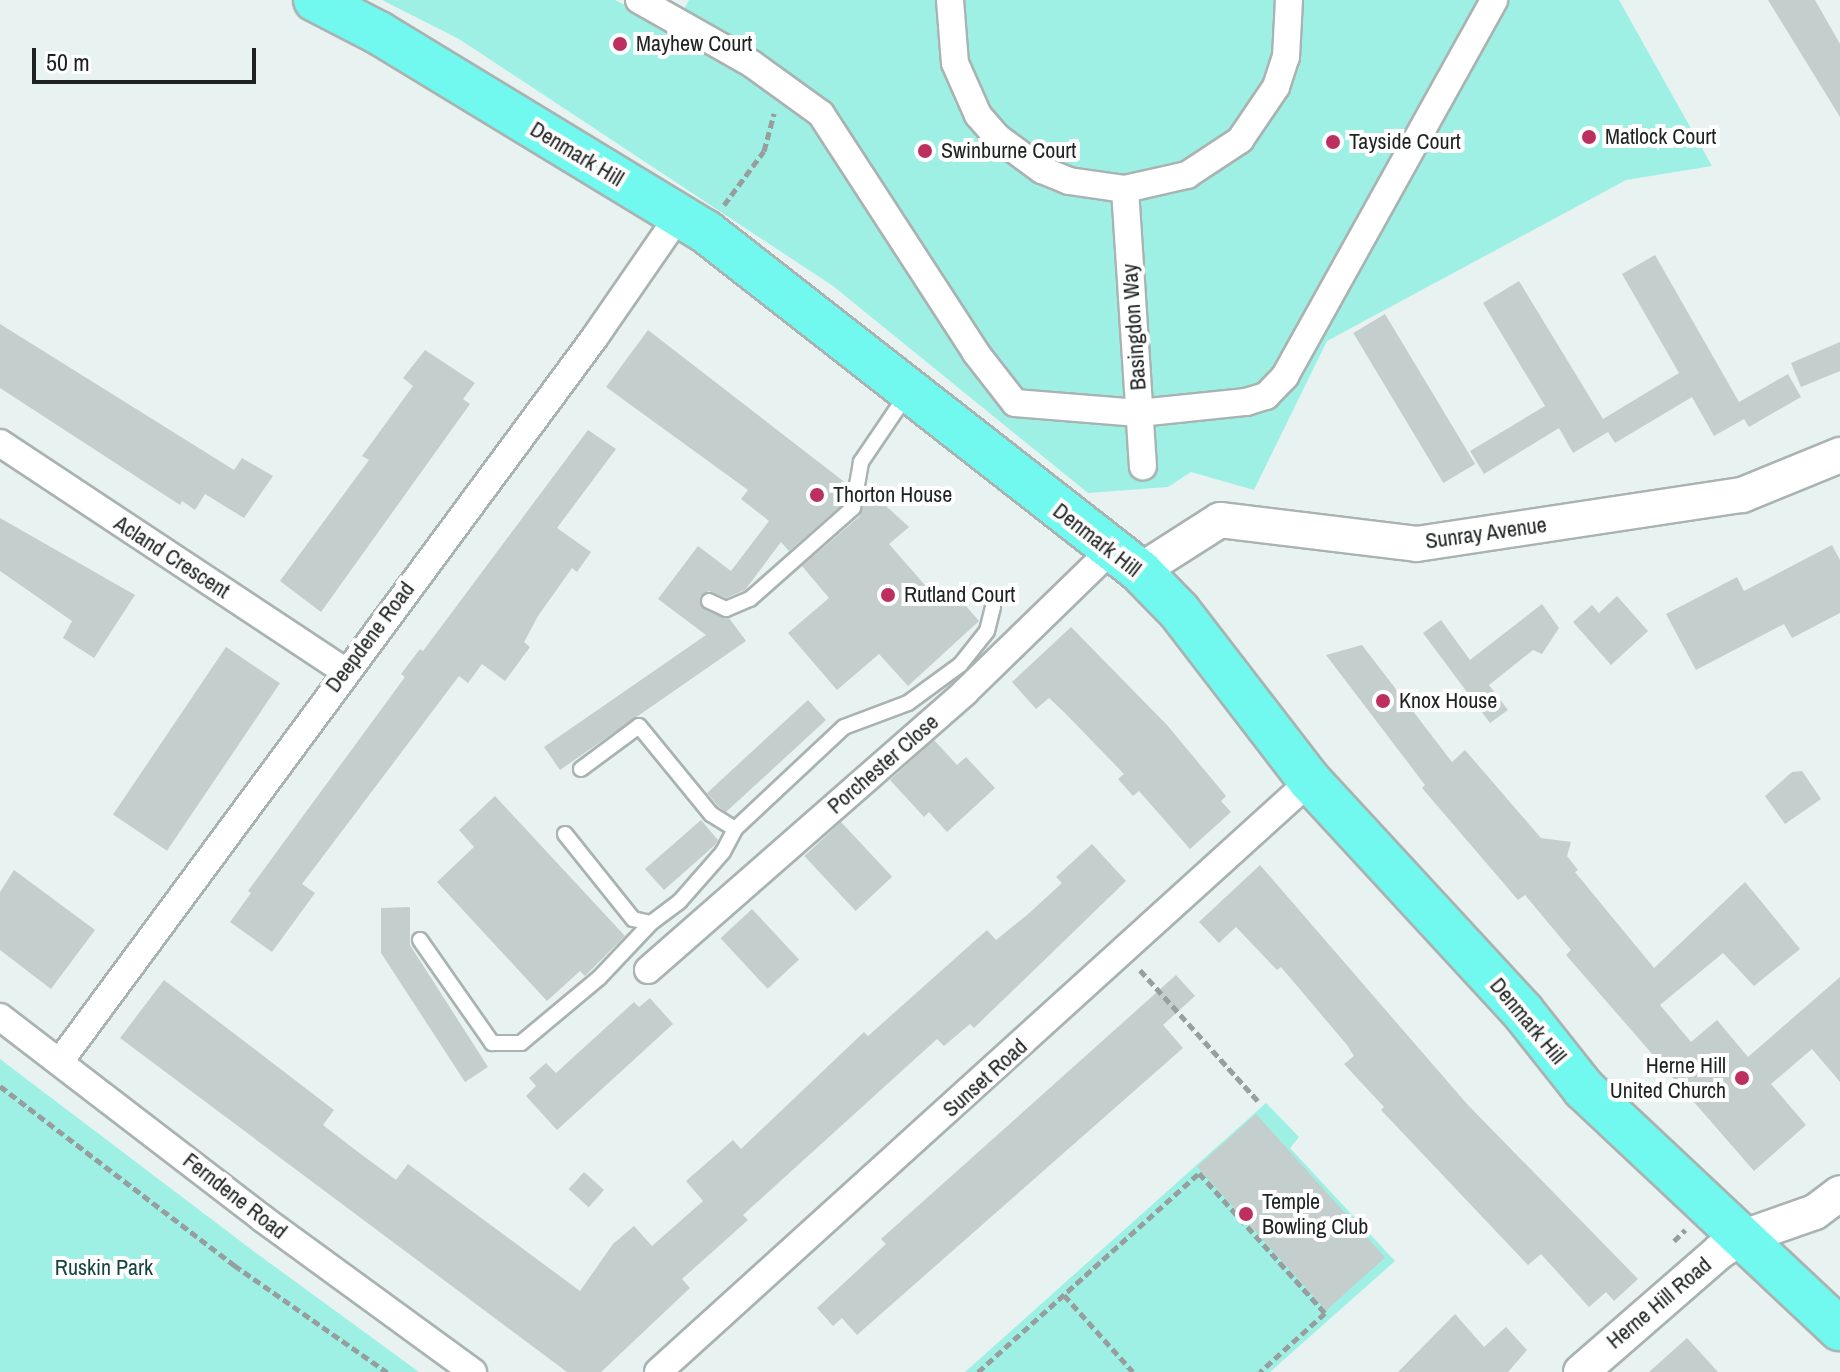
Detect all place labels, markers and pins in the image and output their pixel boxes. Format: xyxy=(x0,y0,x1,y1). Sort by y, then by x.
place label: Mayhew Court xyxy=(636,31,752,57)
marker: Mayhew Court xyxy=(611,35,629,53)
place label: Matlock Court xyxy=(1605,124,1716,150)
marker: Matlock Court xyxy=(1580,128,1598,146)
place label: Tayside Court xyxy=(1349,129,1461,155)
marker: Tayside Court xyxy=(1324,133,1342,151)
place label: Swinburne Court xyxy=(941,138,1076,164)
marker: Swinburne Court xyxy=(916,142,934,160)
place label: Thorton House xyxy=(833,482,952,508)
marker: Thorton House xyxy=(808,486,826,504)
place label: Rutland Court xyxy=(904,582,1015,608)
marker: Rutland Court xyxy=(879,586,897,604)
place label: Knox House xyxy=(1399,688,1497,714)
marker: Knox House xyxy=(1374,692,1392,710)
place label: Herne Hill United Church xyxy=(1610,1052,1726,1104)
marker: Herne Hill United Church xyxy=(1733,1069,1751,1087)
place label: Temple Bowling Club xyxy=(1262,1188,1368,1240)
marker: Temple Bowling Club xyxy=(1237,1205,1255,1223)

